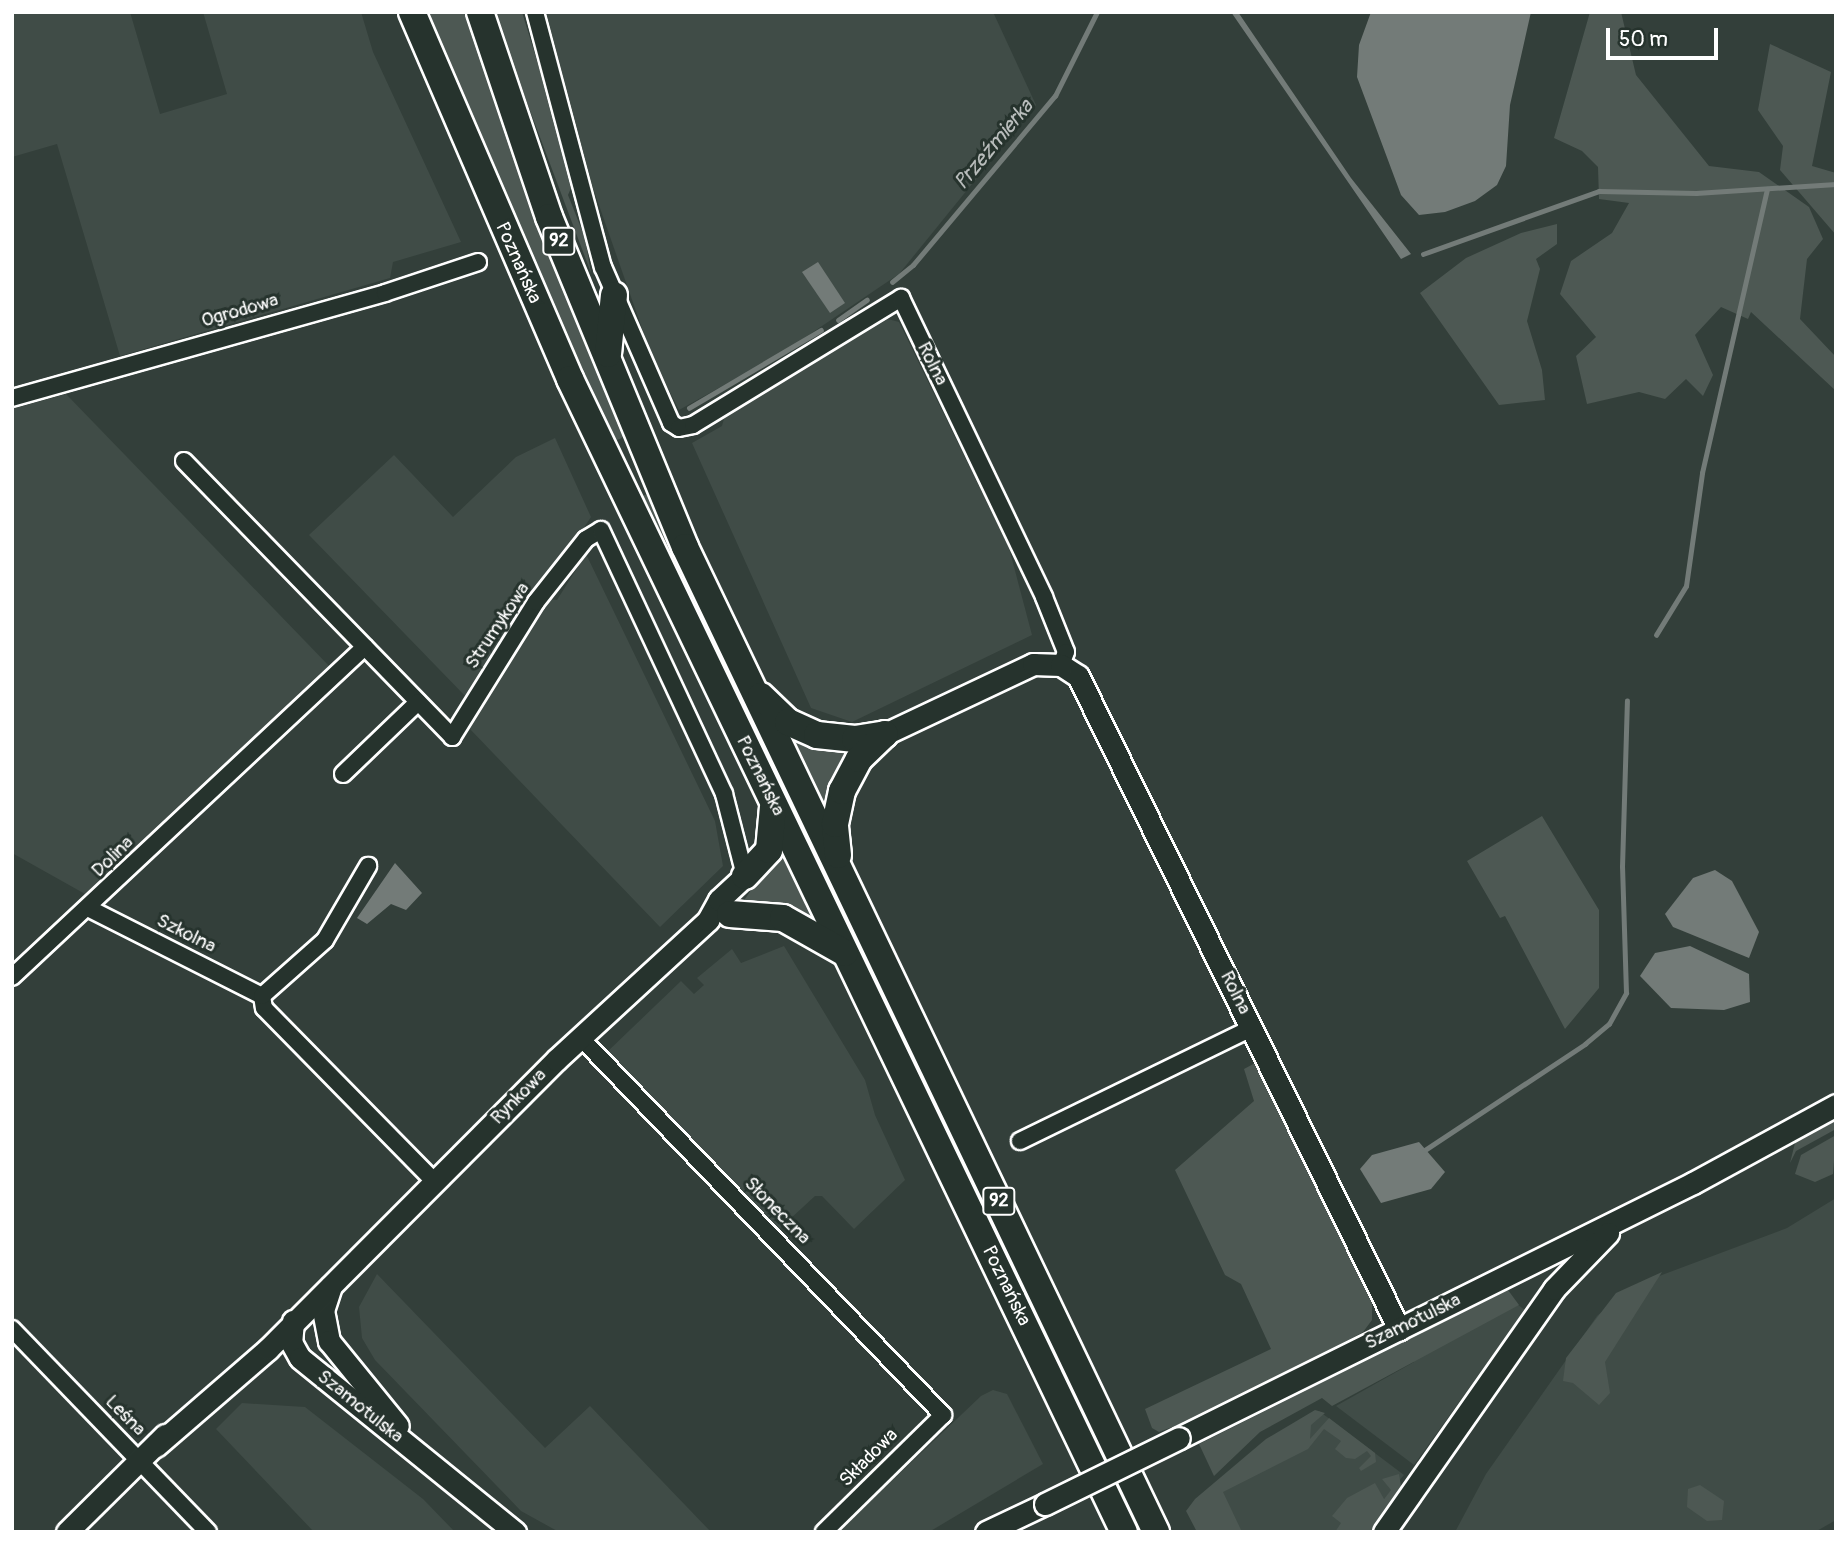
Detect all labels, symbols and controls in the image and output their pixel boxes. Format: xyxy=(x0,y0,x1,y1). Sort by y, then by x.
scale bar xyxy=(1610,14,1722,58)
text: 50 m xyxy=(1619,26,1668,53)
water label: Przeźmierka xyxy=(949,95,1039,195)
street label: Poznańska xyxy=(490,219,546,307)
road number: 92 xyxy=(542,227,576,256)
street label: Ogrodowa xyxy=(199,289,281,333)
street label: Rolna xyxy=(912,339,952,389)
street label: Strumykowa xyxy=(461,579,535,673)
street label: Poznańska xyxy=(731,732,789,820)
street label: Dolina xyxy=(87,832,139,882)
street label: Szkolna xyxy=(153,909,219,959)
street label: Rolna xyxy=(1215,968,1255,1018)
street label: Rynkowa xyxy=(486,1064,552,1130)
street label: Słoneczna xyxy=(739,1172,815,1250)
road number: 92 xyxy=(982,1186,1016,1216)
street label: Poznańska xyxy=(977,1242,1035,1330)
street label: Szamotulska xyxy=(1361,1289,1465,1355)
street label: Szamotulska xyxy=(312,1365,408,1449)
street label: Leśna xyxy=(100,1391,150,1441)
street label: Składowa xyxy=(835,1424,903,1492)

